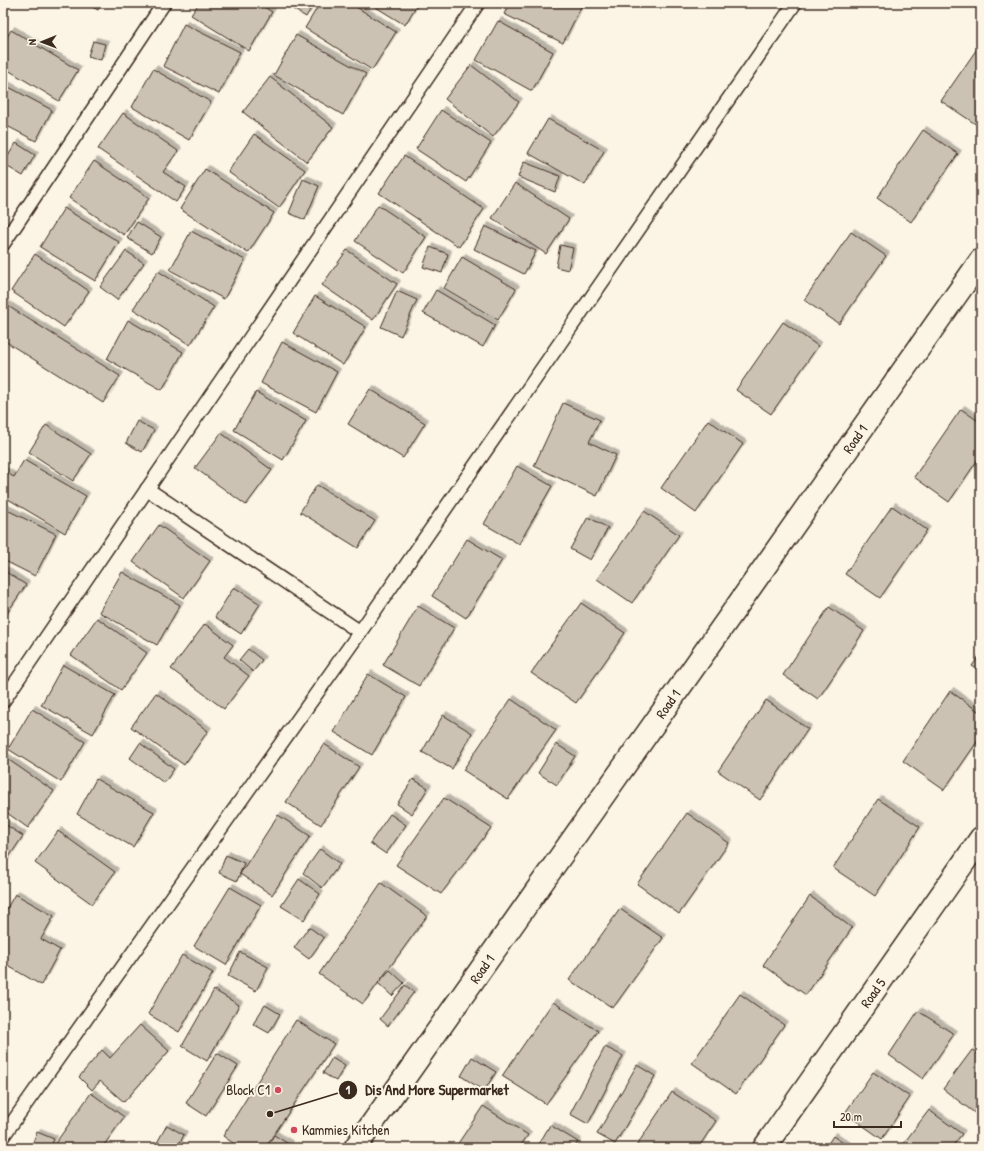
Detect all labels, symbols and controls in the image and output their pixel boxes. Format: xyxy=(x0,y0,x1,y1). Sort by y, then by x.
north arrow xyxy=(22,22,62,62)
text: N xyxy=(25,39,39,45)
street label: Road 1 xyxy=(838,420,871,457)
street label: Road 1 xyxy=(651,685,684,722)
street label: Road 1 xyxy=(465,950,498,987)
street label: Road 5 xyxy=(856,974,890,1011)
callout: Dis And More Supermarket xyxy=(338,1077,517,1104)
text: Dis And More Supermarket xyxy=(365,1079,510,1101)
place label: Block C1 xyxy=(226,1080,270,1099)
text: 1 xyxy=(346,1081,351,1098)
marker: Block C1 xyxy=(273,1085,283,1095)
scale bar xyxy=(834,1103,901,1129)
text: 20 m xyxy=(840,1108,862,1125)
place label: Kammies Kitchen xyxy=(302,1120,390,1139)
marker: Kammies Kitchen xyxy=(289,1125,299,1135)

